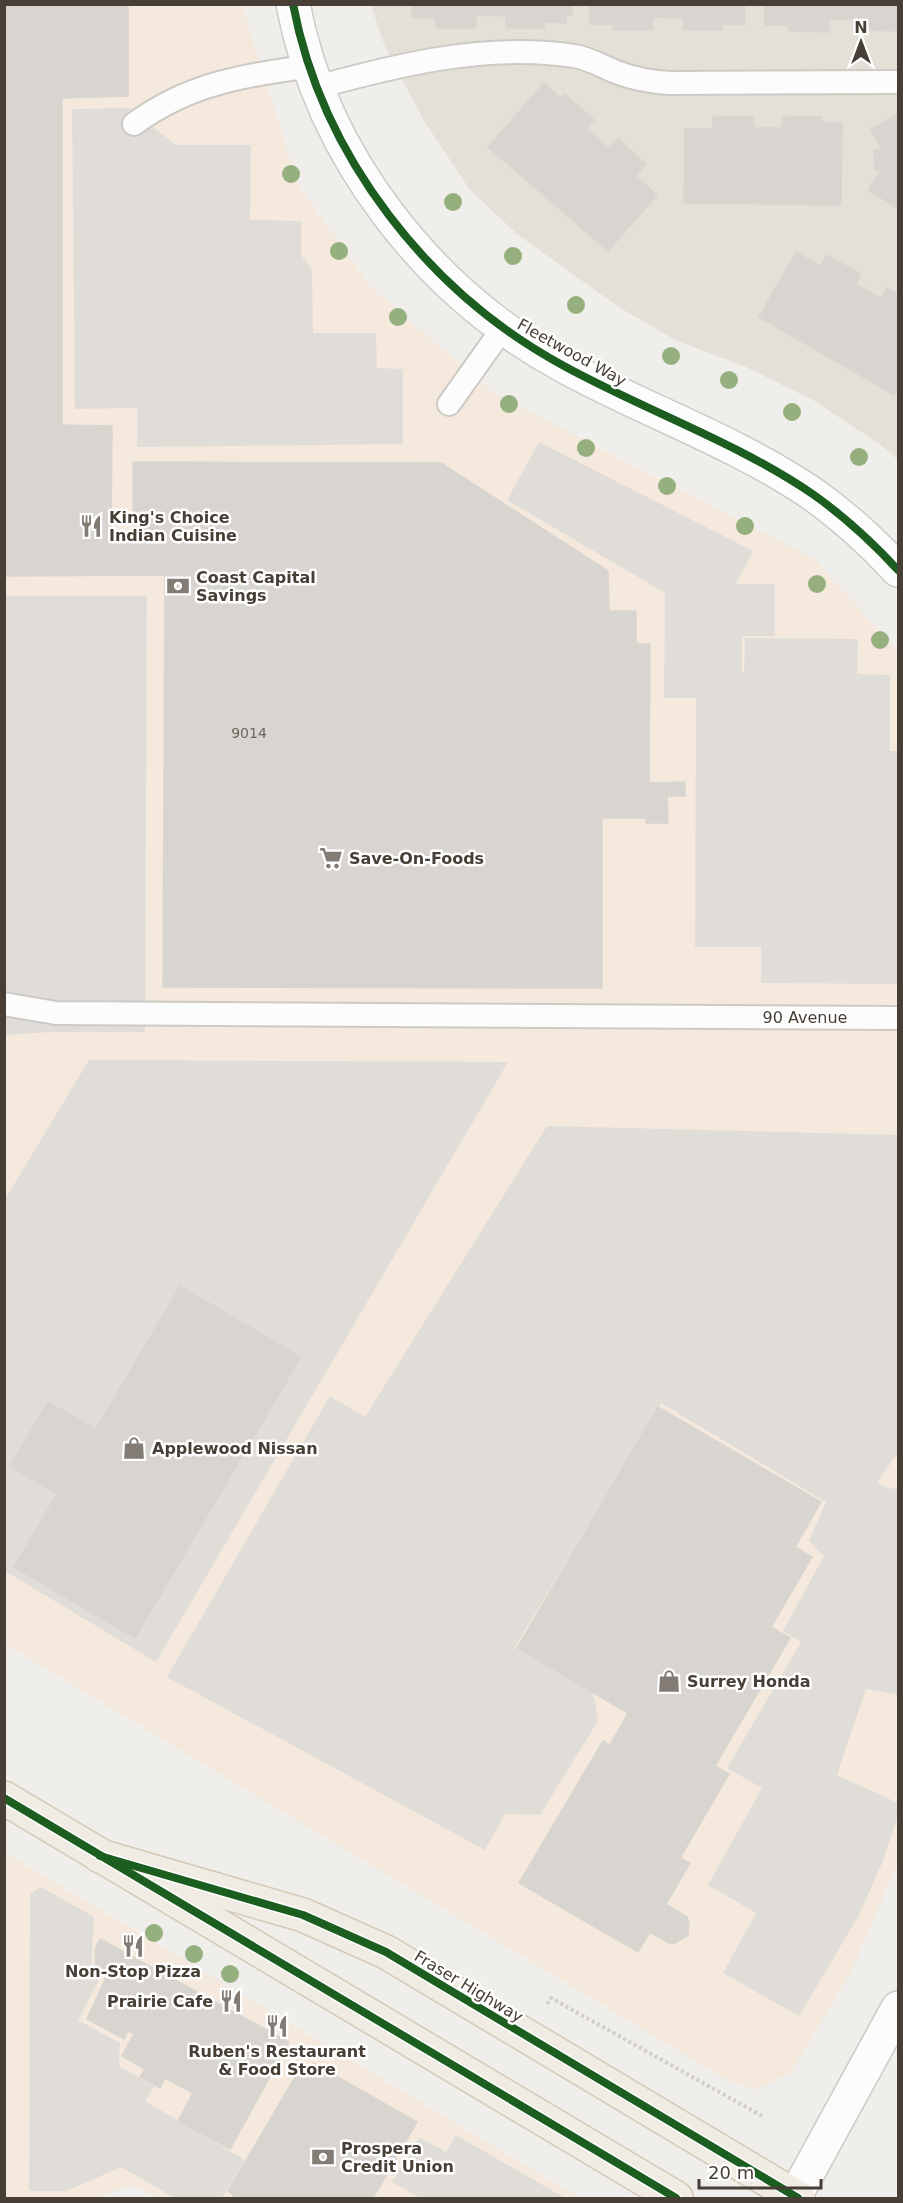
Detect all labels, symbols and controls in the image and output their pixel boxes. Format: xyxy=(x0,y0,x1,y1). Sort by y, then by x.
north arrow xyxy=(831,12,891,72)
text: N xyxy=(854,18,868,37)
street label: Fleetwood Way xyxy=(514,315,630,390)
place label: King's Choice Indian Cuisine xyxy=(109,508,237,545)
restaurant icon: King's Choice Indian Cuisine xyxy=(78,513,104,539)
place label: Coast Capital Savings xyxy=(196,568,316,605)
bank icon: Coast Capital Savings xyxy=(165,573,191,599)
house number: 9014 xyxy=(231,725,267,741)
supermarket icon: Save-On-Foods xyxy=(318,845,344,871)
place label: Save-On-Foods xyxy=(349,849,484,868)
street label: 90 Avenue xyxy=(763,1008,847,1027)
shop icon: Applewood Nissan xyxy=(121,1435,147,1461)
place label: Applewood Nissan xyxy=(152,1439,318,1458)
shop icon: Surrey Honda xyxy=(656,1668,682,1694)
place label: Surrey Honda xyxy=(687,1672,811,1691)
restaurant icon: Non-Stop Pizza xyxy=(120,1933,146,1959)
street label: Fraser Highway xyxy=(411,1947,527,2026)
place label: Non-Stop Pizza xyxy=(65,1962,201,1981)
restaurant icon: Prairie Cafe xyxy=(218,1988,244,2014)
place label: Prairie Cafe xyxy=(107,1992,213,2011)
restaurant icon: Ruben's Restaurant & Food Store xyxy=(264,2013,290,2039)
place label: Ruben's Restaurant & Food Store xyxy=(188,2042,366,2079)
place label: Prospera Credit Union xyxy=(341,2139,454,2176)
bank icon: Prospera Credit Union xyxy=(310,2144,336,2170)
scale bar xyxy=(699,2152,820,2190)
text: 20 m xyxy=(708,2162,754,2183)

